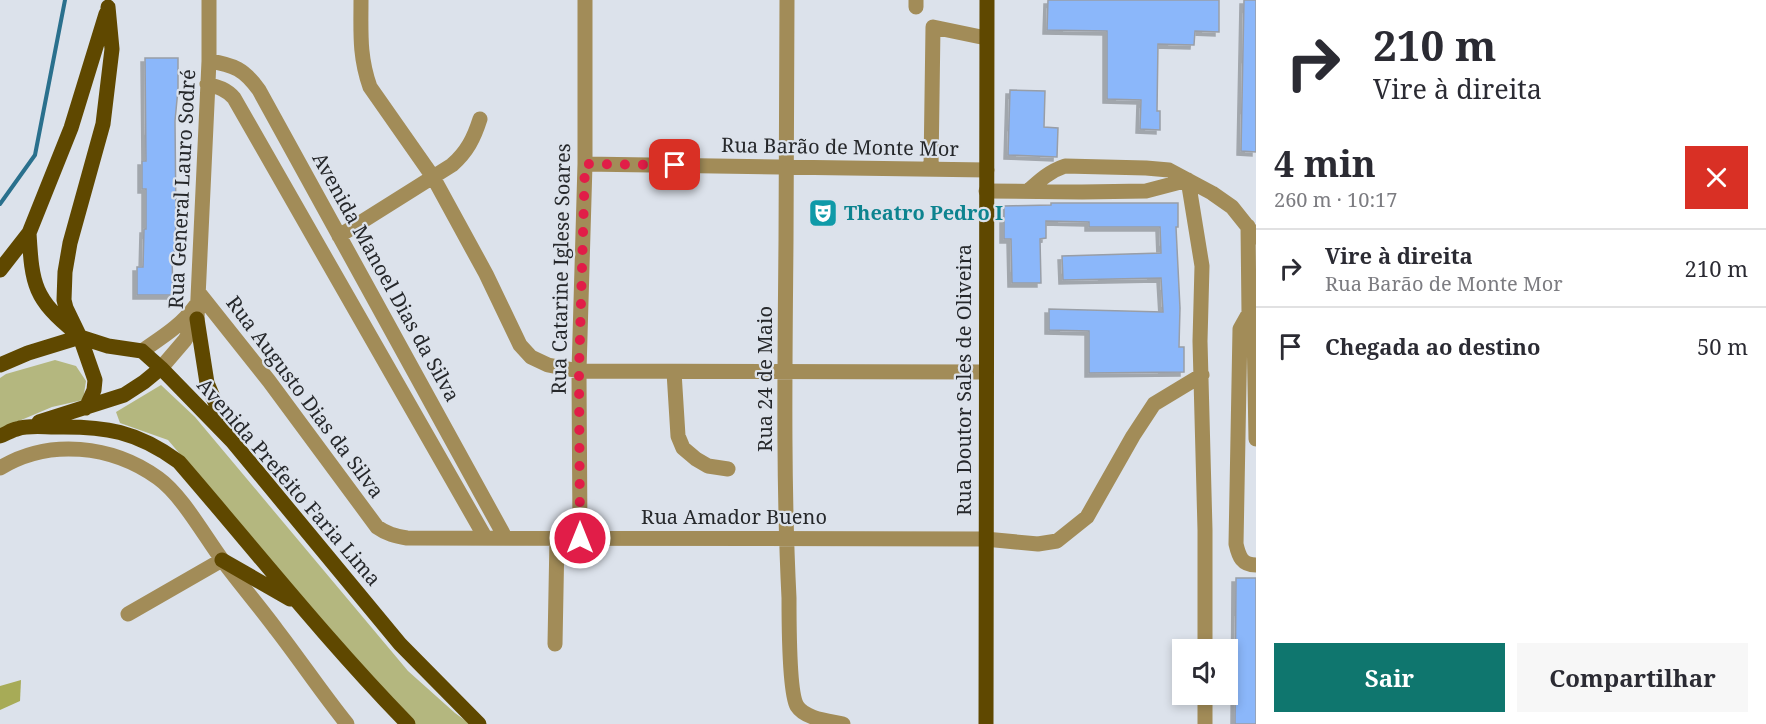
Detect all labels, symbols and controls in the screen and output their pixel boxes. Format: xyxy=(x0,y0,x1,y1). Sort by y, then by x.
text: 210 m xyxy=(1373,16,1497,73)
icon: right xyxy=(1274,24,1352,102)
street label: Rua General Lauro Sodré xyxy=(162,68,201,309)
text: Vire à direita xyxy=(1373,70,1542,107)
street label: Rua Barão de Monte Mor xyxy=(721,131,960,162)
pin xyxy=(649,139,700,190)
text: 4 min xyxy=(1274,139,1376,188)
street label: Rua Catarine Iglese Soares xyxy=(545,143,576,395)
button: close xyxy=(1685,146,1748,209)
street label: Avenida Manoel Dias da Silva xyxy=(306,147,466,406)
icon: arrive xyxy=(658,148,691,181)
text: 260 m · 10:17 xyxy=(1274,186,1397,213)
theatre icon: Theatro Pedro I xyxy=(807,197,839,229)
place label: Theatro Pedro I xyxy=(844,199,1003,226)
text: Vire à direita xyxy=(1325,240,1473,270)
street label: Rua Doutor Sales de Oliveira xyxy=(950,244,977,516)
icon: right xyxy=(1274,252,1307,285)
text: 210 m xyxy=(1685,253,1748,283)
text: Rua Barão de Monte Mor xyxy=(1325,270,1563,297)
street label: Rua Augusto Dias da Silva xyxy=(220,290,390,503)
street label: Rua 24 de Maio xyxy=(751,306,778,452)
icon: arrive xyxy=(1274,330,1307,363)
text: Chegada ao destino xyxy=(1325,331,1540,361)
text: 50 m xyxy=(1697,331,1748,361)
street label: Avenida Prefeito Faria Lima xyxy=(192,372,387,591)
street label: Rua Amador Bueno xyxy=(641,503,827,530)
position arrow xyxy=(548,506,612,570)
map controls xyxy=(1172,639,1238,705)
button: sound xyxy=(1172,639,1238,705)
button: Sair xyxy=(1274,643,1505,712)
button: Compartilhar xyxy=(1517,643,1748,712)

